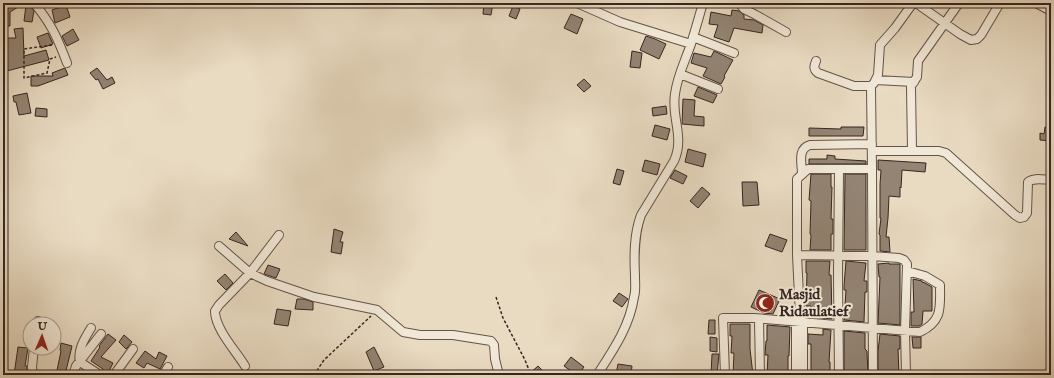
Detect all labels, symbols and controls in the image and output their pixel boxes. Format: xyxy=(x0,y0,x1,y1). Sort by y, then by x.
place label: Masjid Ridaulatief xyxy=(779,285,851,321)
mosque icon: Masjid Ridaulatief xyxy=(754,292,776,314)
north arrow xyxy=(22,316,62,356)
text: U xyxy=(36,320,48,334)

